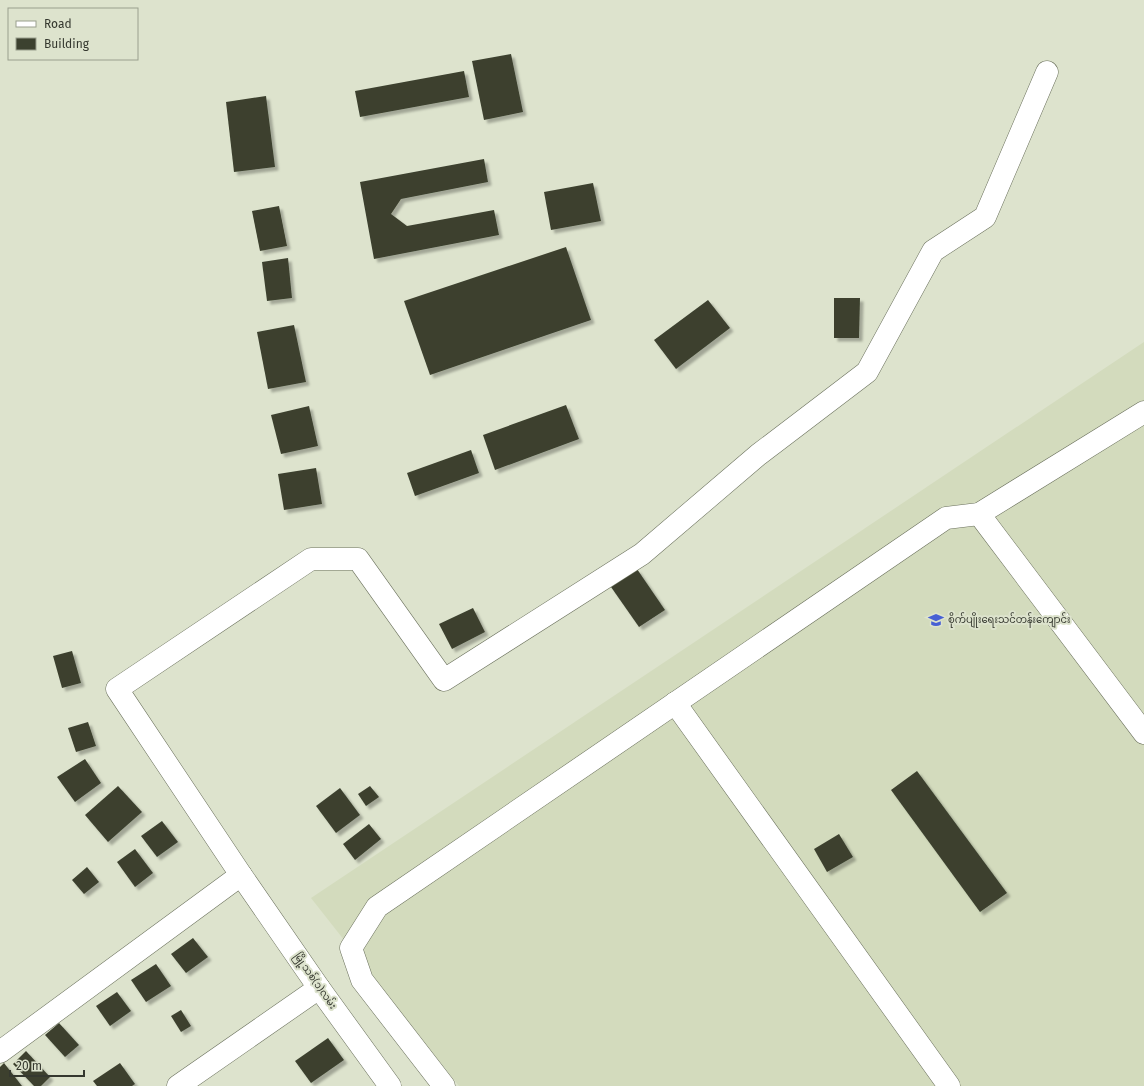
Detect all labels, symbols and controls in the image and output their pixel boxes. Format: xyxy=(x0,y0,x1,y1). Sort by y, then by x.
legend xyxy=(8,8,138,60)
text: Road xyxy=(44,17,72,31)
text: Building xyxy=(44,37,90,51)
school or university icon: စိုက်ပျိုးရေးသင်တန်းကျောင်း xyxy=(927,611,945,629)
place label: စိုက်ပျိုးရေးသင်တန်းကျောင်း xyxy=(948,612,1071,628)
street label: မြို့သစ်(၁)လမ်း xyxy=(290,949,340,1013)
scale bar xyxy=(10,1052,84,1078)
text: 20 m xyxy=(16,1059,42,1073)

